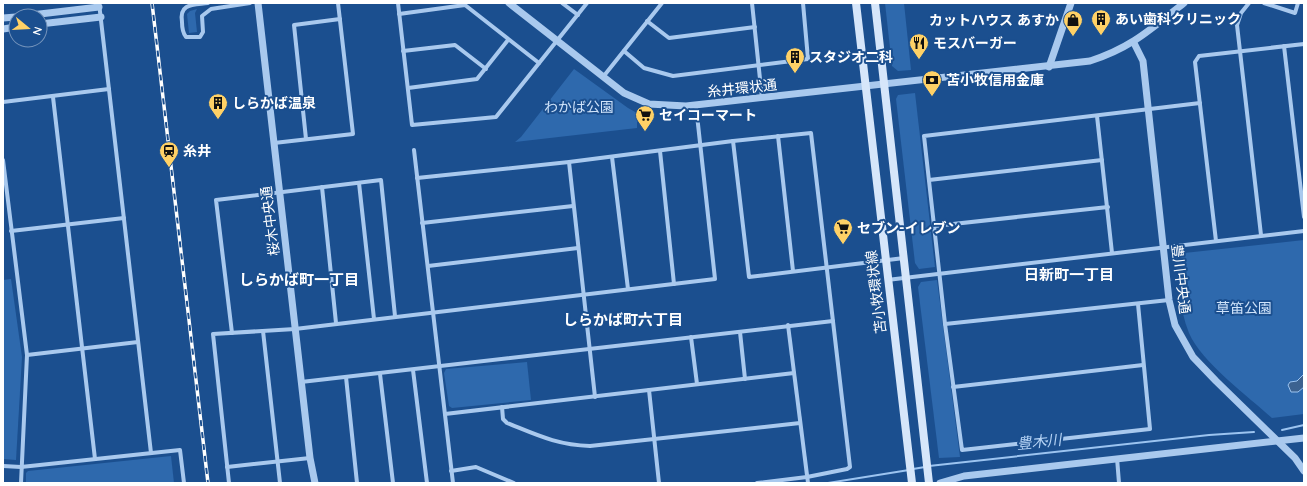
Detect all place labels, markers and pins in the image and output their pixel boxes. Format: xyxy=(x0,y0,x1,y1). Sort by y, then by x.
building icon: あい歯科クリニック xyxy=(1090,8,1112,36)
shop icon: カットハウス あすか xyxy=(1062,9,1084,37)
place label: あい歯科クリニック xyxy=(1115,10,1241,28)
place label: カットハウス あすか xyxy=(929,11,1059,29)
restaurant icon: モスバーガー xyxy=(908,32,930,60)
place label: モスバーガー xyxy=(933,34,1017,52)
building icon: スタジオ二科 xyxy=(784,46,806,74)
place label: スタジオ二科 xyxy=(809,48,893,66)
bank icon: 苫小牧信用金庫 xyxy=(921,69,943,97)
place label: 苫小牧信用金庫 xyxy=(946,71,1044,89)
building icon: しらかば温泉 xyxy=(207,92,229,120)
place label: しらかば温泉 xyxy=(232,94,316,112)
supermarket icon: セイコーマート xyxy=(634,104,656,132)
place label: セイコーマート xyxy=(659,106,757,124)
station icon: 糸井 xyxy=(158,140,180,168)
place label: 糸井 xyxy=(183,142,211,160)
supermarket icon: セブン-イレブン xyxy=(832,217,854,245)
place label: セブン-イレブン xyxy=(857,219,961,237)

